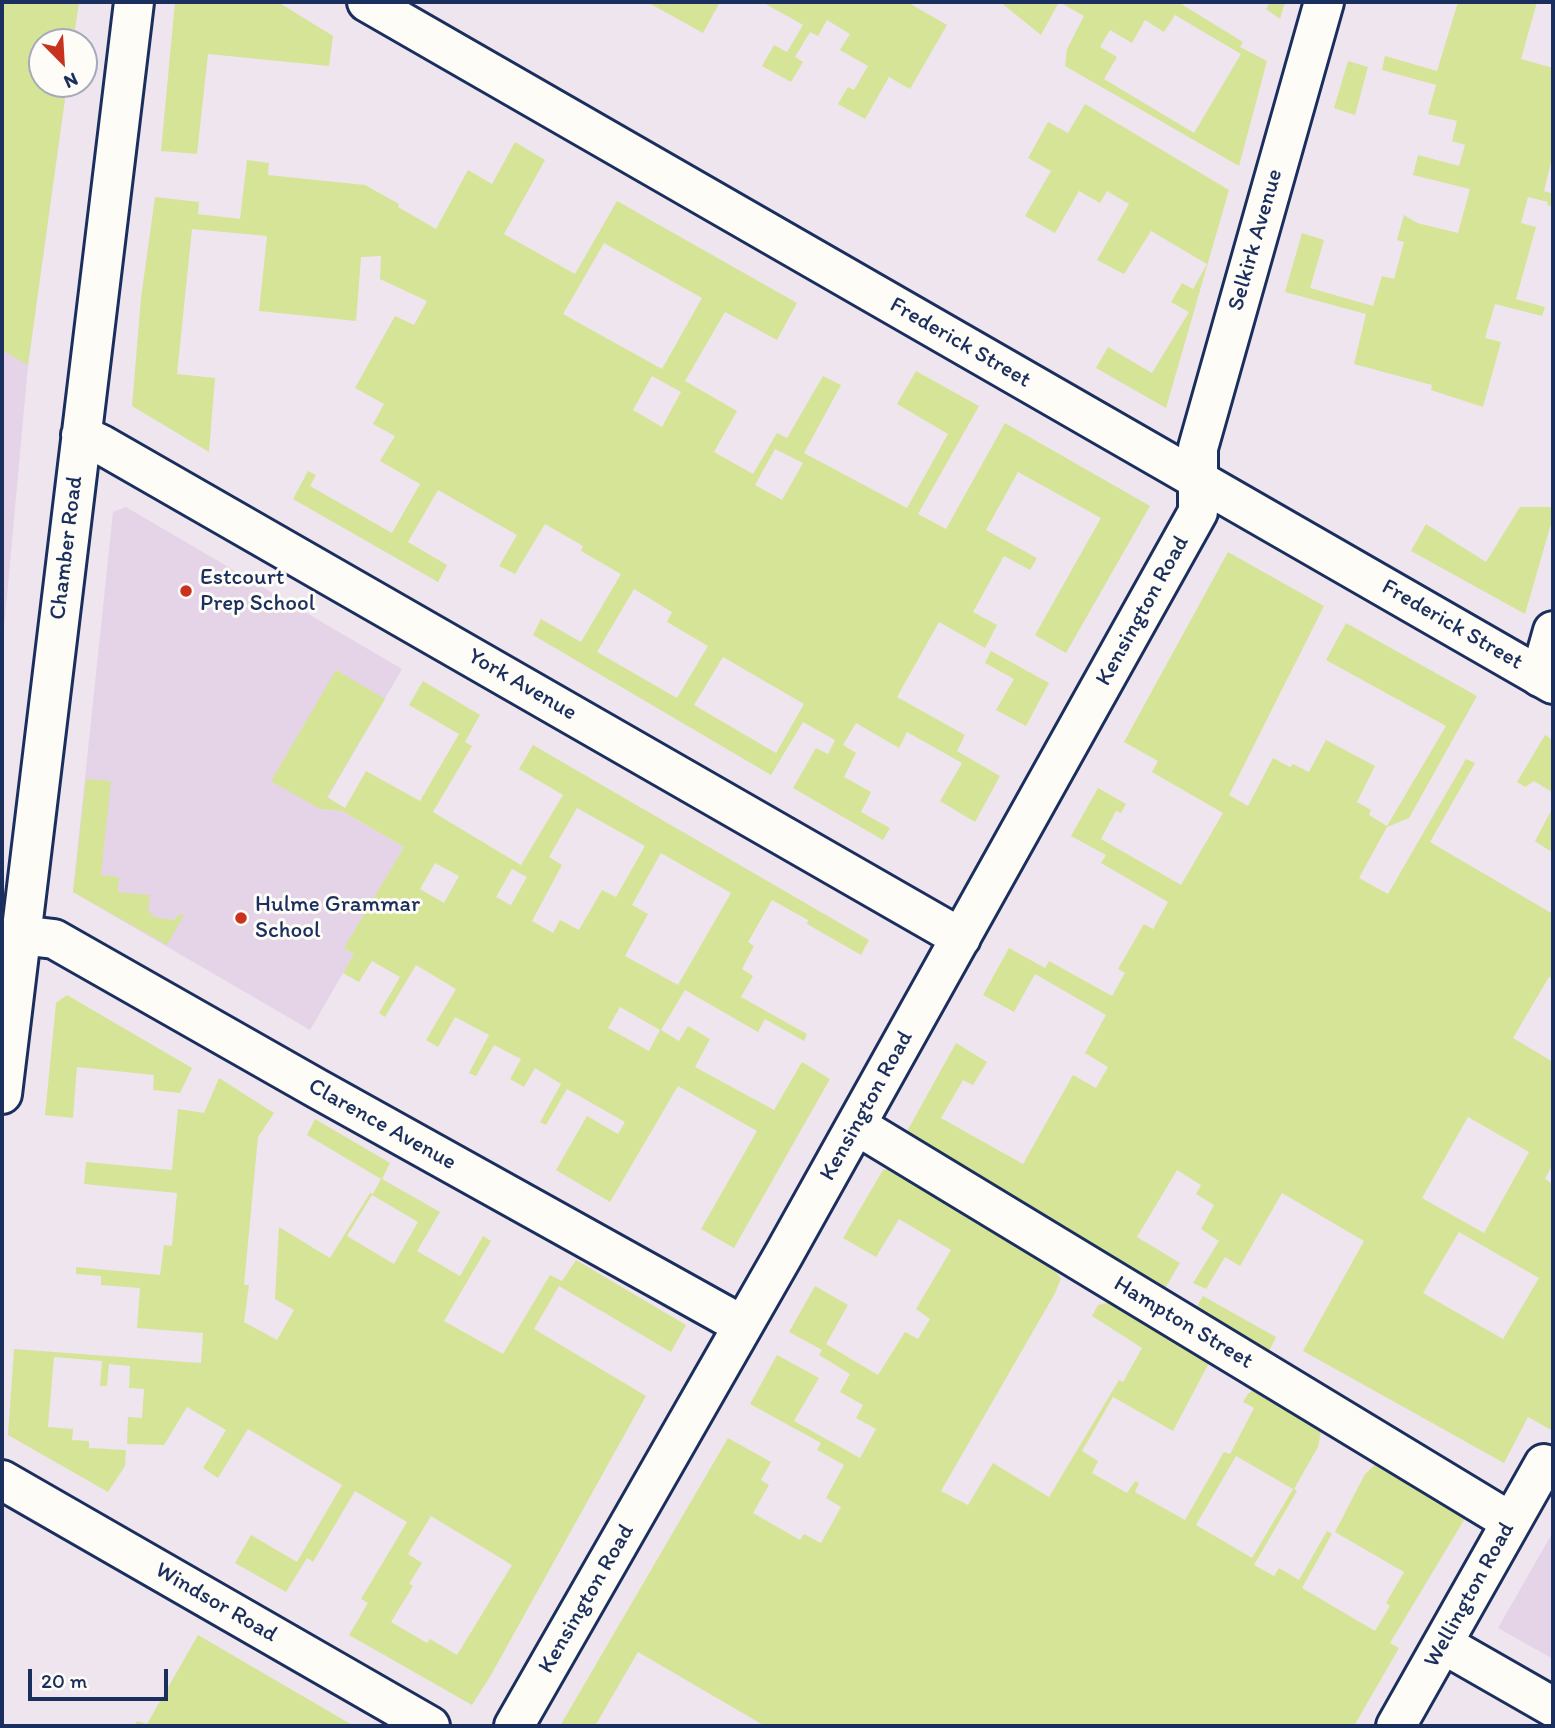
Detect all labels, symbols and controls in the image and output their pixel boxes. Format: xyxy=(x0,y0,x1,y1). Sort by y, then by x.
north arrow xyxy=(28,28,98,98)
text: N xyxy=(60,68,81,94)
street label: Selkirk Avenue xyxy=(1223,166,1289,314)
street label: Frederick Street xyxy=(885,291,1035,395)
street label: Chamber Road xyxy=(45,475,89,621)
street label: Kensington Road xyxy=(1090,531,1196,691)
place label: Estcourt Prep School xyxy=(200,564,315,618)
street label: Frederick Street xyxy=(1377,573,1527,677)
marker: Estcourt Prep School xyxy=(178,583,194,599)
street label: York Avenue xyxy=(463,643,581,727)
place label: Hulme Grammar School xyxy=(255,891,420,945)
marker: Hulme Grammar School xyxy=(233,910,249,926)
street label: Kensington Road xyxy=(814,1026,920,1186)
street label: Clarence Avenue xyxy=(303,1073,461,1177)
street label: Hampton Street xyxy=(1108,1271,1258,1375)
street label: Wellington Road xyxy=(1419,1518,1521,1672)
street label: Kensington Road xyxy=(533,1520,641,1678)
street label: Windsor Road xyxy=(150,1557,282,1649)
scale bar xyxy=(32,1654,172,1698)
text: 20 m xyxy=(41,1668,87,1693)

